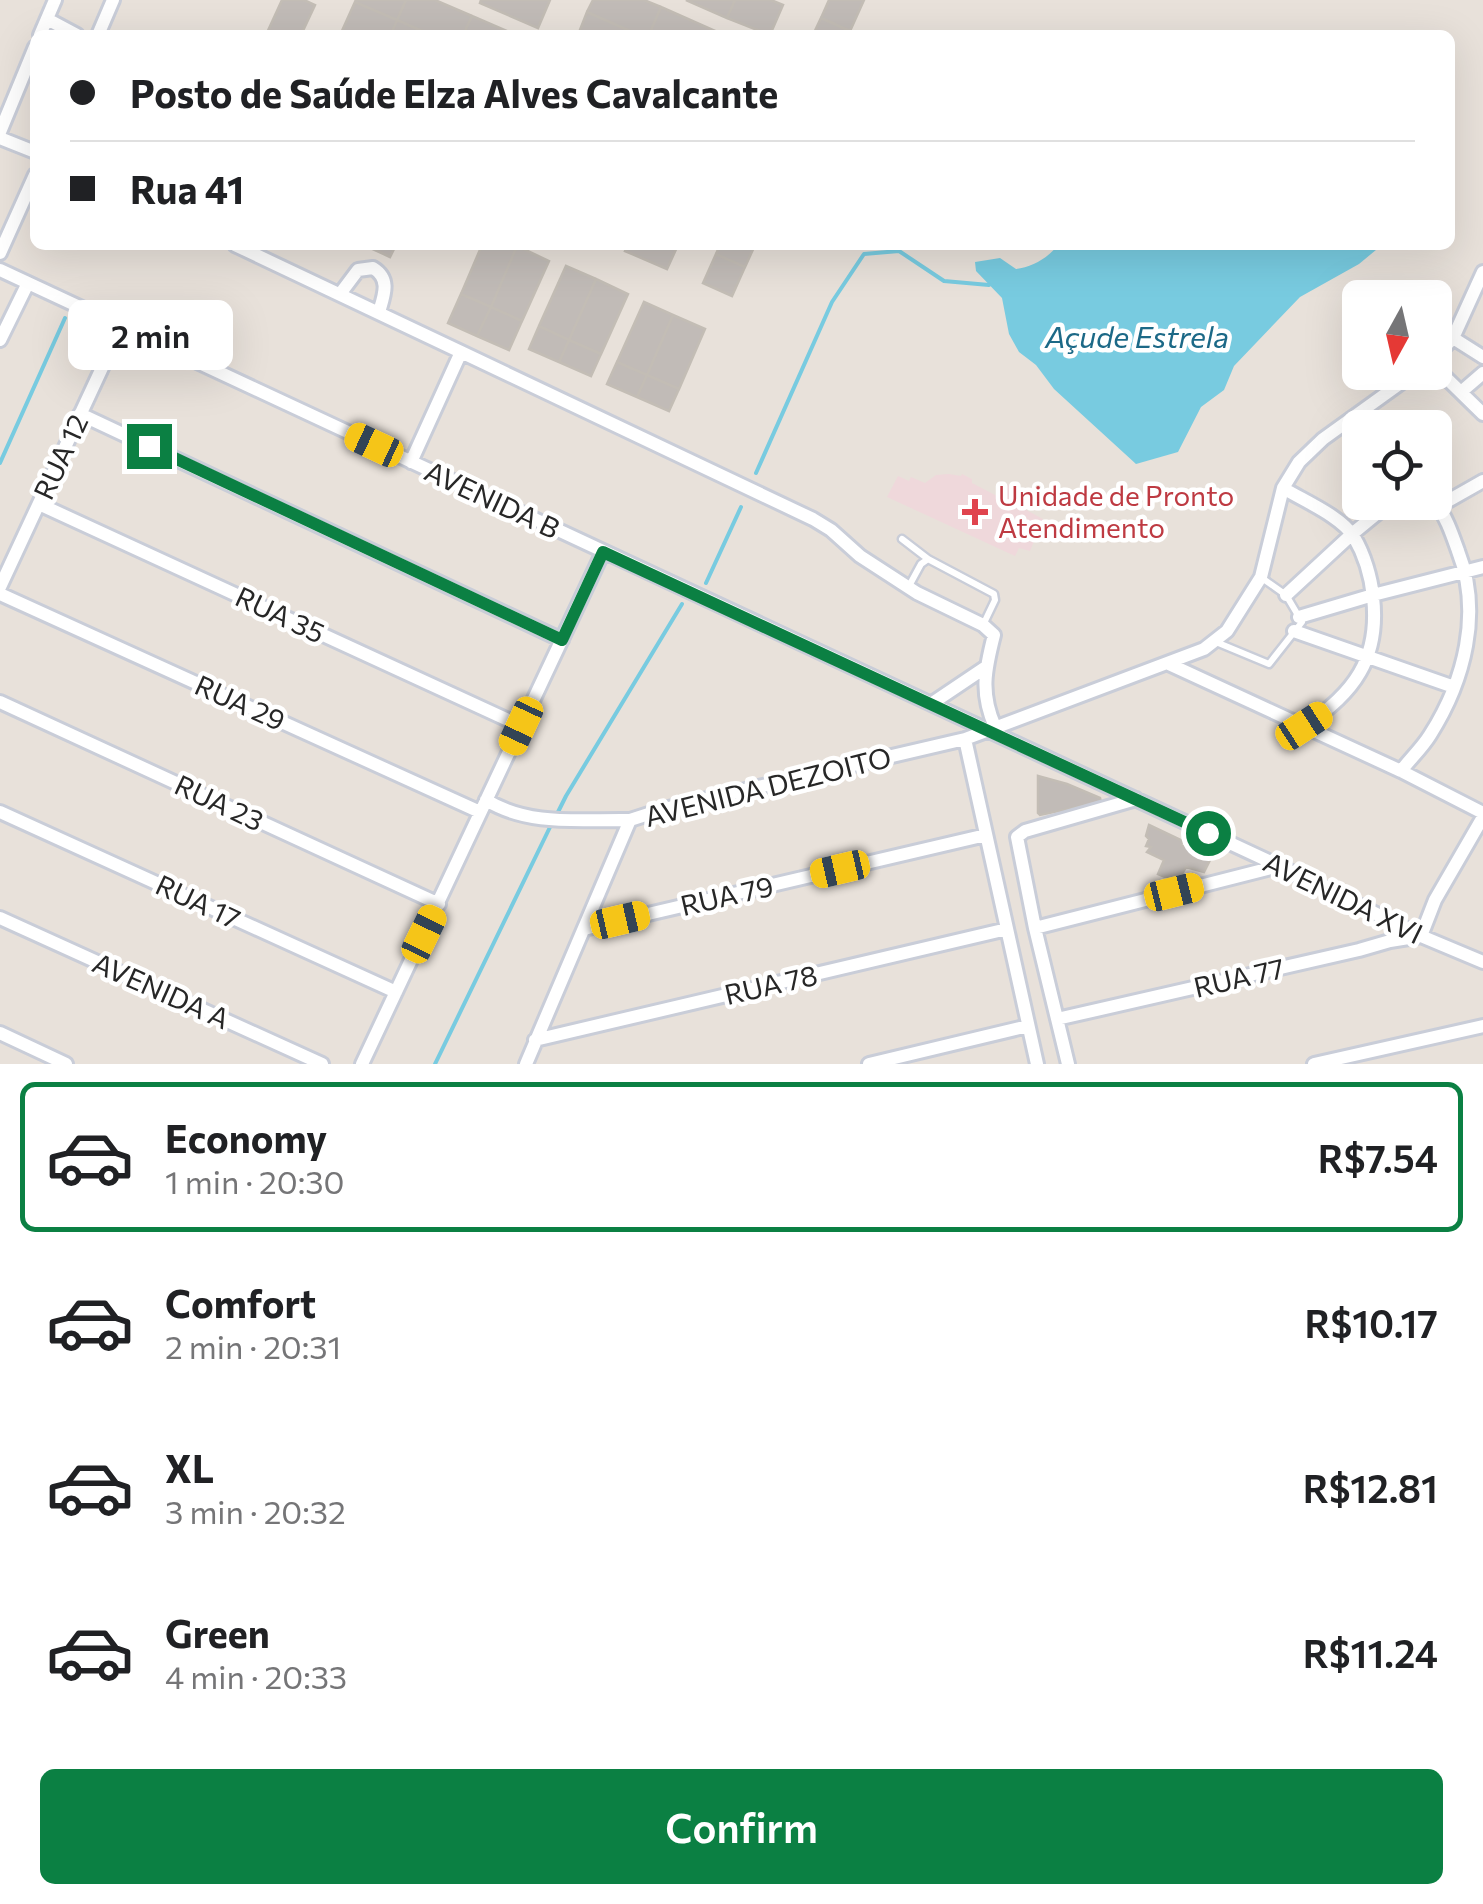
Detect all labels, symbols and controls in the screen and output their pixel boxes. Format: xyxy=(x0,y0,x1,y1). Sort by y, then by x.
text: Posto de Saúde Elza Alves Cavalcante xyxy=(130,69,778,116)
text: Rua 41 xyxy=(130,165,244,212)
north arrow xyxy=(1342,280,1452,390)
map controls xyxy=(1342,280,1452,520)
callout: 2 min xyxy=(66,301,232,371)
text: 2 min xyxy=(111,315,190,355)
water label: Açude Estrela xyxy=(1044,317,1229,354)
street label: RUA 12 xyxy=(26,409,95,505)
button: locate xyxy=(1342,410,1452,520)
car xyxy=(340,419,408,471)
route end xyxy=(127,424,172,469)
street label: AVENIDA B xyxy=(420,453,565,545)
place label: Unidade de Pronto Atendimento xyxy=(998,478,1234,544)
marker: Unidade de Pronto Atendimento xyxy=(962,499,988,525)
street label: RUA 35 xyxy=(230,579,330,649)
street label: RUA 29 xyxy=(190,667,291,737)
car xyxy=(495,692,547,760)
car xyxy=(1271,697,1337,755)
street label: AVENIDA DEZOITO xyxy=(641,739,895,833)
street label: RUA 23 xyxy=(170,767,269,837)
route start xyxy=(1186,811,1231,856)
street label: AVENIDA XVI xyxy=(1258,844,1428,950)
car xyxy=(807,848,873,890)
street label: RUA 17 xyxy=(151,867,246,935)
street label: RUA 79 xyxy=(677,868,776,922)
car xyxy=(1141,870,1207,914)
car xyxy=(587,899,653,941)
car xyxy=(397,900,451,968)
street label: AVENIDA A xyxy=(88,945,235,1035)
street label: RUA 77 xyxy=(1190,950,1287,1004)
street label: RUA 78 xyxy=(721,957,820,1011)
icon: car xyxy=(45,1112,135,1202)
text: Economy xyxy=(165,1114,327,1161)
text: R$7.54 xyxy=(1318,1134,1438,1181)
text: 1 min · 20:30 xyxy=(165,1161,344,1201)
icon: car xyxy=(45,1277,135,1367)
text: Comfort xyxy=(165,1279,316,1326)
text: R$10.17 xyxy=(1305,1299,1438,1346)
text: 2 min · 20:31 xyxy=(165,1326,341,1366)
icon: car xyxy=(45,1442,135,1532)
text: XL xyxy=(165,1444,214,1491)
text: R$12.81 xyxy=(1303,1464,1438,1511)
text: 3 min · 20:32 xyxy=(165,1491,346,1531)
icon: car xyxy=(45,1607,135,1697)
text: Green xyxy=(165,1609,270,1656)
text: R$11.24 xyxy=(1303,1629,1438,1676)
text: 4 min · 20:33 xyxy=(165,1656,347,1696)
button: Confirm xyxy=(40,1769,1443,1884)

